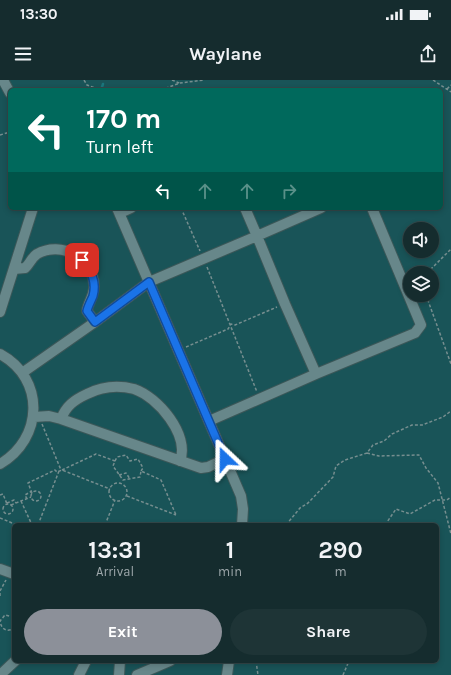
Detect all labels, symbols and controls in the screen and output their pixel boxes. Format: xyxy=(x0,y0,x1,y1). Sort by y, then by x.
text: 13:30 xyxy=(20,5,58,23)
icon: menu xyxy=(12,43,34,65)
text: Waylane xyxy=(189,43,262,65)
icon: share xyxy=(417,43,439,65)
text: 170 m xyxy=(86,102,161,135)
icon: left xyxy=(20,104,72,156)
text: Turn left xyxy=(86,136,154,158)
icon: left xyxy=(152,180,174,202)
icon: ahead xyxy=(194,180,216,202)
icon: ahead xyxy=(236,180,258,202)
icon: right xyxy=(278,180,300,202)
map controls xyxy=(403,222,439,302)
button: sound xyxy=(403,222,439,258)
pin xyxy=(65,243,99,277)
icon: arrive xyxy=(71,249,93,271)
button: layers xyxy=(403,266,439,302)
position arrow xyxy=(204,438,246,480)
text: 13:31 xyxy=(88,536,142,564)
text: 1 xyxy=(226,536,234,564)
text: 290 xyxy=(318,536,363,564)
text: Arrival xyxy=(96,564,134,579)
text: min xyxy=(218,564,242,579)
text: m xyxy=(334,564,347,579)
button: Exit xyxy=(24,609,222,655)
button: Share xyxy=(230,609,427,655)

